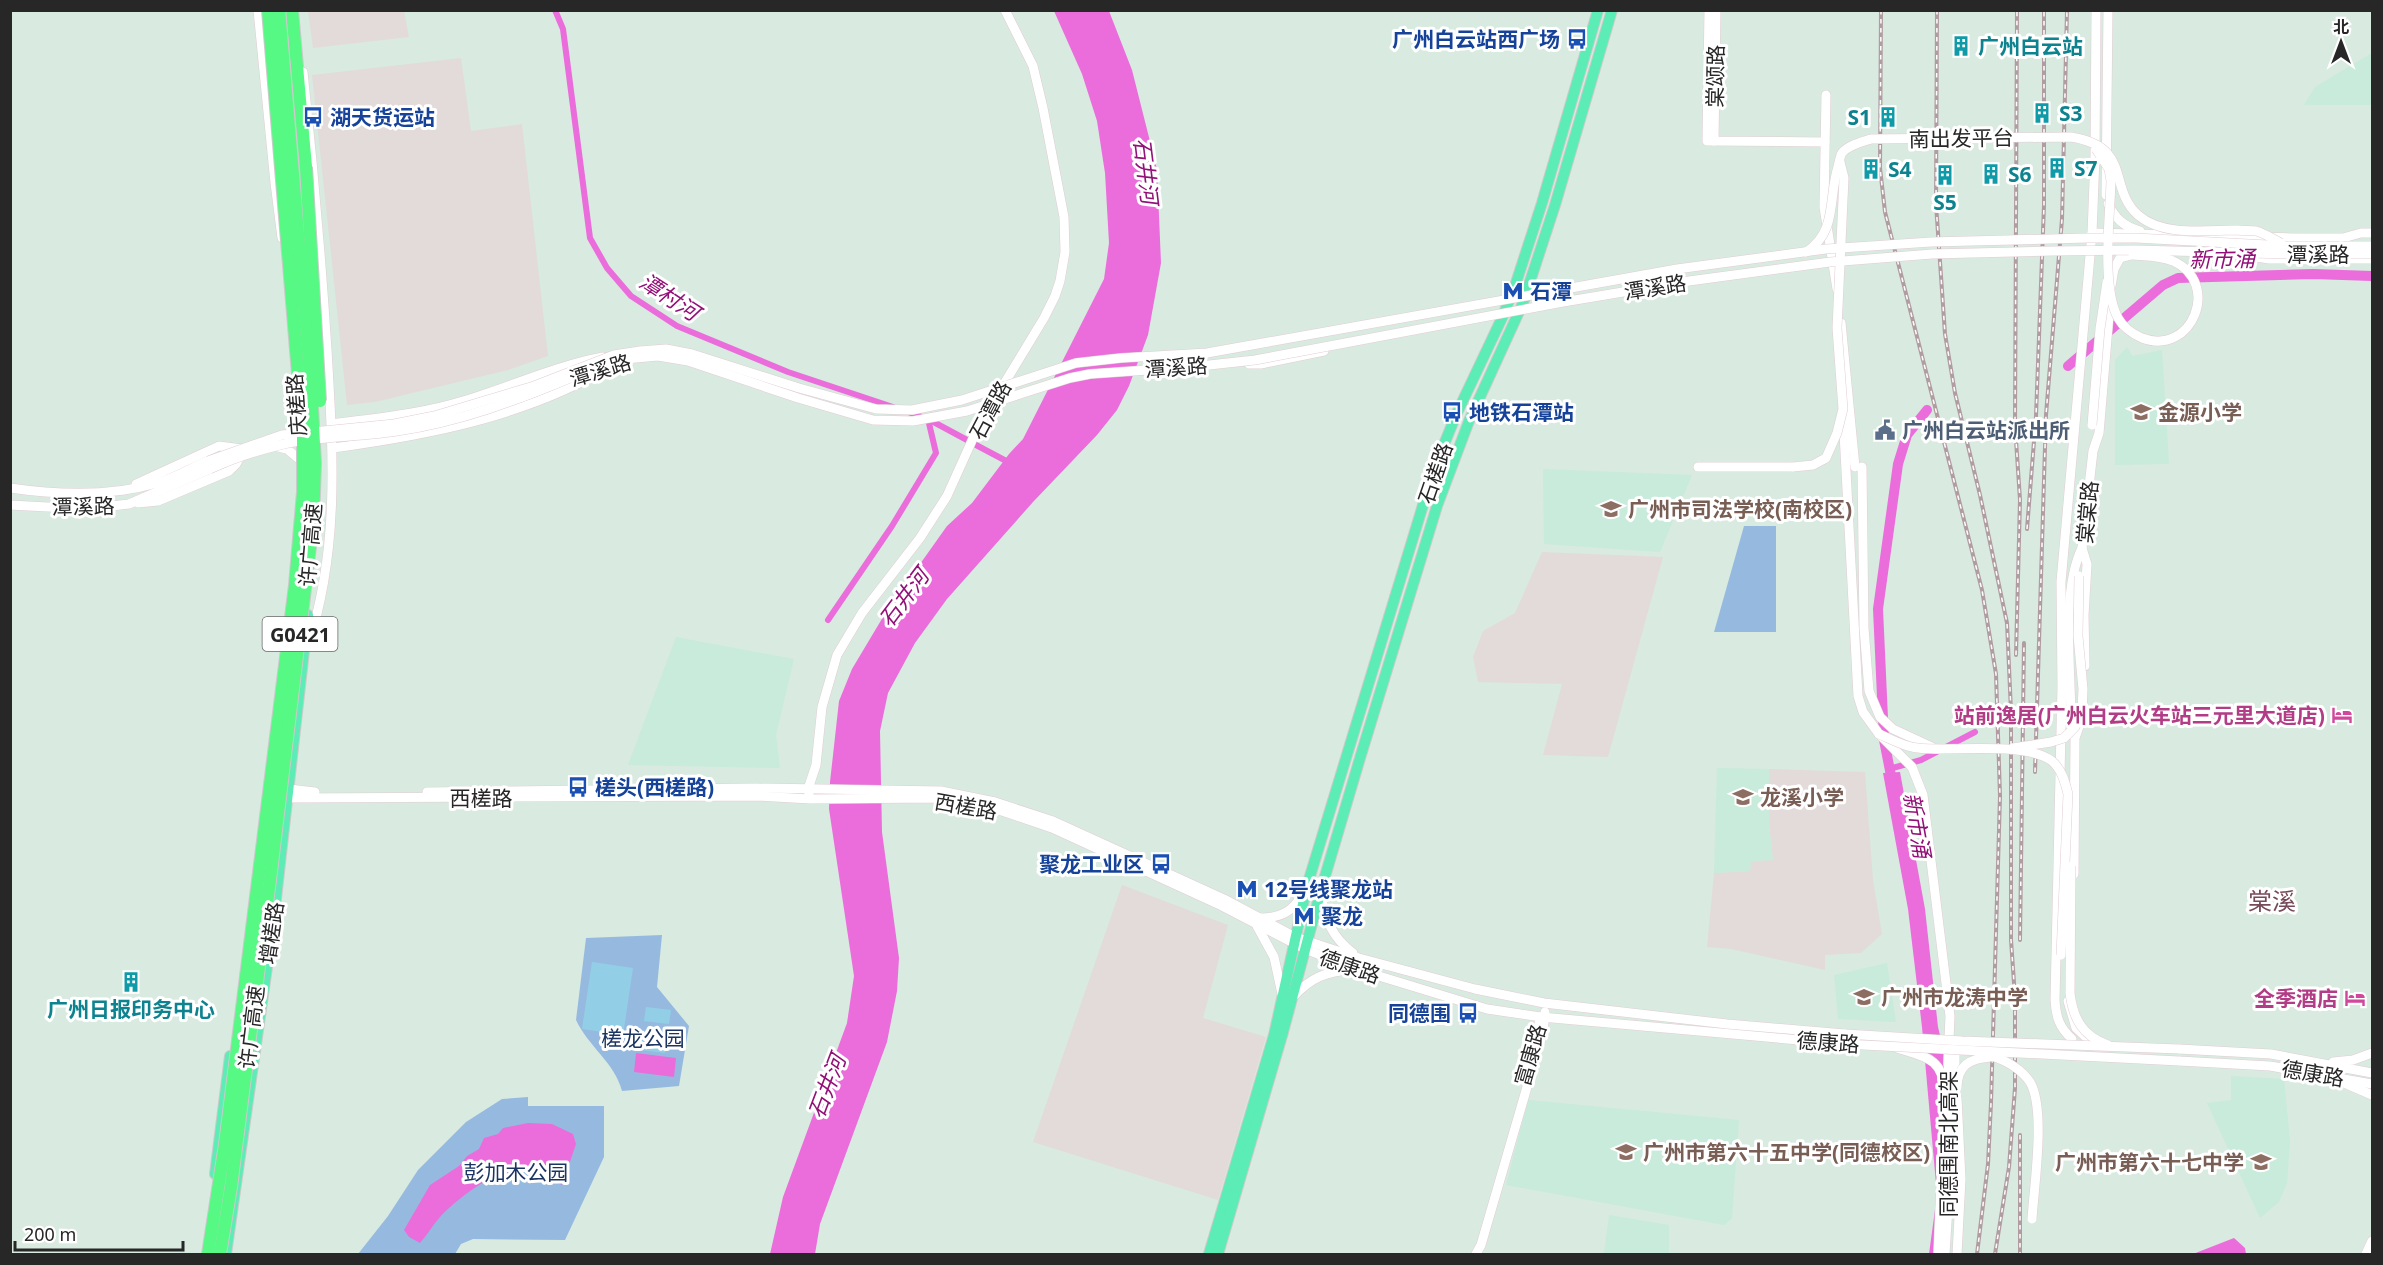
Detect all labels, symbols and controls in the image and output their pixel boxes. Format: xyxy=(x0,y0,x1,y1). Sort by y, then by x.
north arrow xyxy=(2311,12,2371,72)
text: 北 xyxy=(2333,16,2349,38)
place label: 广州白云站西广场 xyxy=(1392,25,1560,53)
bus stop icon: 广州白云站西广场 xyxy=(1565,27,1589,51)
place label: 广州白云站 xyxy=(1978,32,2083,60)
building icon: 广州白云站 xyxy=(1949,34,1973,58)
street label: 棠颂路 xyxy=(1700,44,1730,108)
place label: S3 xyxy=(2059,99,2083,127)
building icon: S3 xyxy=(2030,101,2054,125)
place label: 湖天货运站 xyxy=(330,103,435,131)
place label: S1 xyxy=(1847,103,1871,131)
bus stop icon: 湖天货运站 xyxy=(301,105,325,129)
building icon: S1 xyxy=(1876,105,1900,129)
street label: 南出发平台 xyxy=(1908,123,2014,153)
water label: 石井河 xyxy=(1128,136,1166,210)
place label: S7 xyxy=(2074,154,2098,182)
place label: S4 xyxy=(1888,155,1912,183)
building icon: S7 xyxy=(2045,156,2069,180)
building icon: S4 xyxy=(1859,157,1883,181)
place label: S6 xyxy=(2008,160,2032,188)
building icon: S6 xyxy=(1979,162,2003,186)
building icon: S5 xyxy=(1933,163,1957,187)
place label: S5 xyxy=(1933,188,1957,216)
street label: 潭溪路 xyxy=(2287,240,2350,268)
water label: 新市涌 xyxy=(2189,242,2258,274)
water label: 潭村河 xyxy=(634,265,709,329)
street label: 潭溪路 xyxy=(1622,268,1688,306)
place label: 石潭 xyxy=(1530,277,1572,305)
metro station icon: 石潭 xyxy=(1501,279,1525,303)
street label: 潭溪路 xyxy=(566,347,634,393)
street label: 潭溪路 xyxy=(1144,351,1208,383)
street label: 庆槎路 xyxy=(280,373,312,437)
street label: 石潭路 xyxy=(963,376,1017,444)
place label: 地铁石潭站 xyxy=(1469,398,1574,426)
place label: 金源小学 xyxy=(2158,398,2242,426)
bus stop icon: 地铁石潭站 xyxy=(1440,400,1464,424)
school or university icon: 金源小学 xyxy=(2129,400,2153,424)
place label: 广州白云站派出所 xyxy=(1902,416,2070,444)
public building icon: 广州白云站派出所 xyxy=(1873,418,1897,442)
street label: 石槎路 xyxy=(1412,439,1458,507)
street label: 棠棠路 xyxy=(2070,479,2104,545)
street label: 潭溪路 xyxy=(51,491,115,521)
place label: 广州市司法学校(南校区) xyxy=(1628,495,1852,523)
school or university icon: 广州市司法学校(南校区) xyxy=(1599,497,1623,521)
street label: 许广高速 xyxy=(292,502,328,588)
water label: 石井河 xyxy=(871,558,937,632)
road number: G0421 xyxy=(262,617,338,651)
place label: 站前逸居(广州白云火车站三元里大道店) xyxy=(1954,701,2325,729)
hotel icon: 站前逸居(广州白云火车站三元里大道店) xyxy=(2330,703,2354,727)
place label: 槎头(西槎路) xyxy=(595,773,714,801)
bus stop icon: 槎头(西槎路) xyxy=(566,775,590,799)
place label: 龙溪小学 xyxy=(1760,783,1844,811)
street label: 西槎路 xyxy=(450,784,513,812)
school or university icon: 龙溪小学 xyxy=(1731,785,1755,809)
street label: 西槎路 xyxy=(933,787,999,825)
water label: 新市涌 xyxy=(1897,790,1939,863)
place label: 聚龙工业区 xyxy=(1039,850,1144,878)
bus stop icon: 聚龙工业区 xyxy=(1149,852,1173,876)
place label: 12号线聚龙站 xyxy=(1264,875,1393,903)
metro station icon: 12号线聚龙站 xyxy=(1235,877,1259,901)
district label: 棠溪 xyxy=(2248,884,2296,917)
street label: 增槎路 xyxy=(253,900,289,966)
place label: 聚龙 xyxy=(1321,902,1363,930)
metro station icon: 聚龙 xyxy=(1292,904,1316,928)
street label: 德康路 xyxy=(1316,943,1384,989)
building icon: 广州日报印务中心 xyxy=(119,970,143,994)
place label: 广州市龙涛中学 xyxy=(1881,983,2028,1011)
street label: 许广高速 xyxy=(232,984,270,1070)
place label: 全季酒店 xyxy=(2254,984,2338,1012)
school or university icon: 广州市龙涛中学 xyxy=(1852,985,1876,1009)
hotel icon: 全季酒店 xyxy=(2343,986,2367,1010)
place label: 广州日报印务中心 xyxy=(47,995,215,1023)
place label: 同德围 xyxy=(1388,999,1451,1027)
bus stop icon: 同德围 xyxy=(1456,1001,1480,1025)
street label: 富康路 xyxy=(1508,1021,1552,1089)
park label: 槎龙公园 xyxy=(601,1024,685,1052)
street label: 德康路 xyxy=(1796,1026,1860,1058)
water label: 石井河 xyxy=(800,1046,853,1122)
street label: 德康路 xyxy=(2280,1054,2346,1092)
street label: 同德围南北高架 xyxy=(1934,1071,1962,1218)
place label: 广州市第六十五中学(同德校区) xyxy=(1643,1138,1930,1166)
school or university icon: 广州市第六十五中学(同德校区) xyxy=(1614,1140,1638,1164)
place label: 广州市第六十七中学 xyxy=(2055,1148,2244,1176)
school or university icon: 广州市第六十七中学 xyxy=(2249,1150,2273,1174)
park label: 彭加木公园 xyxy=(464,1158,569,1186)
scale bar xyxy=(15,1214,183,1252)
text: 200 m xyxy=(24,1222,76,1246)

